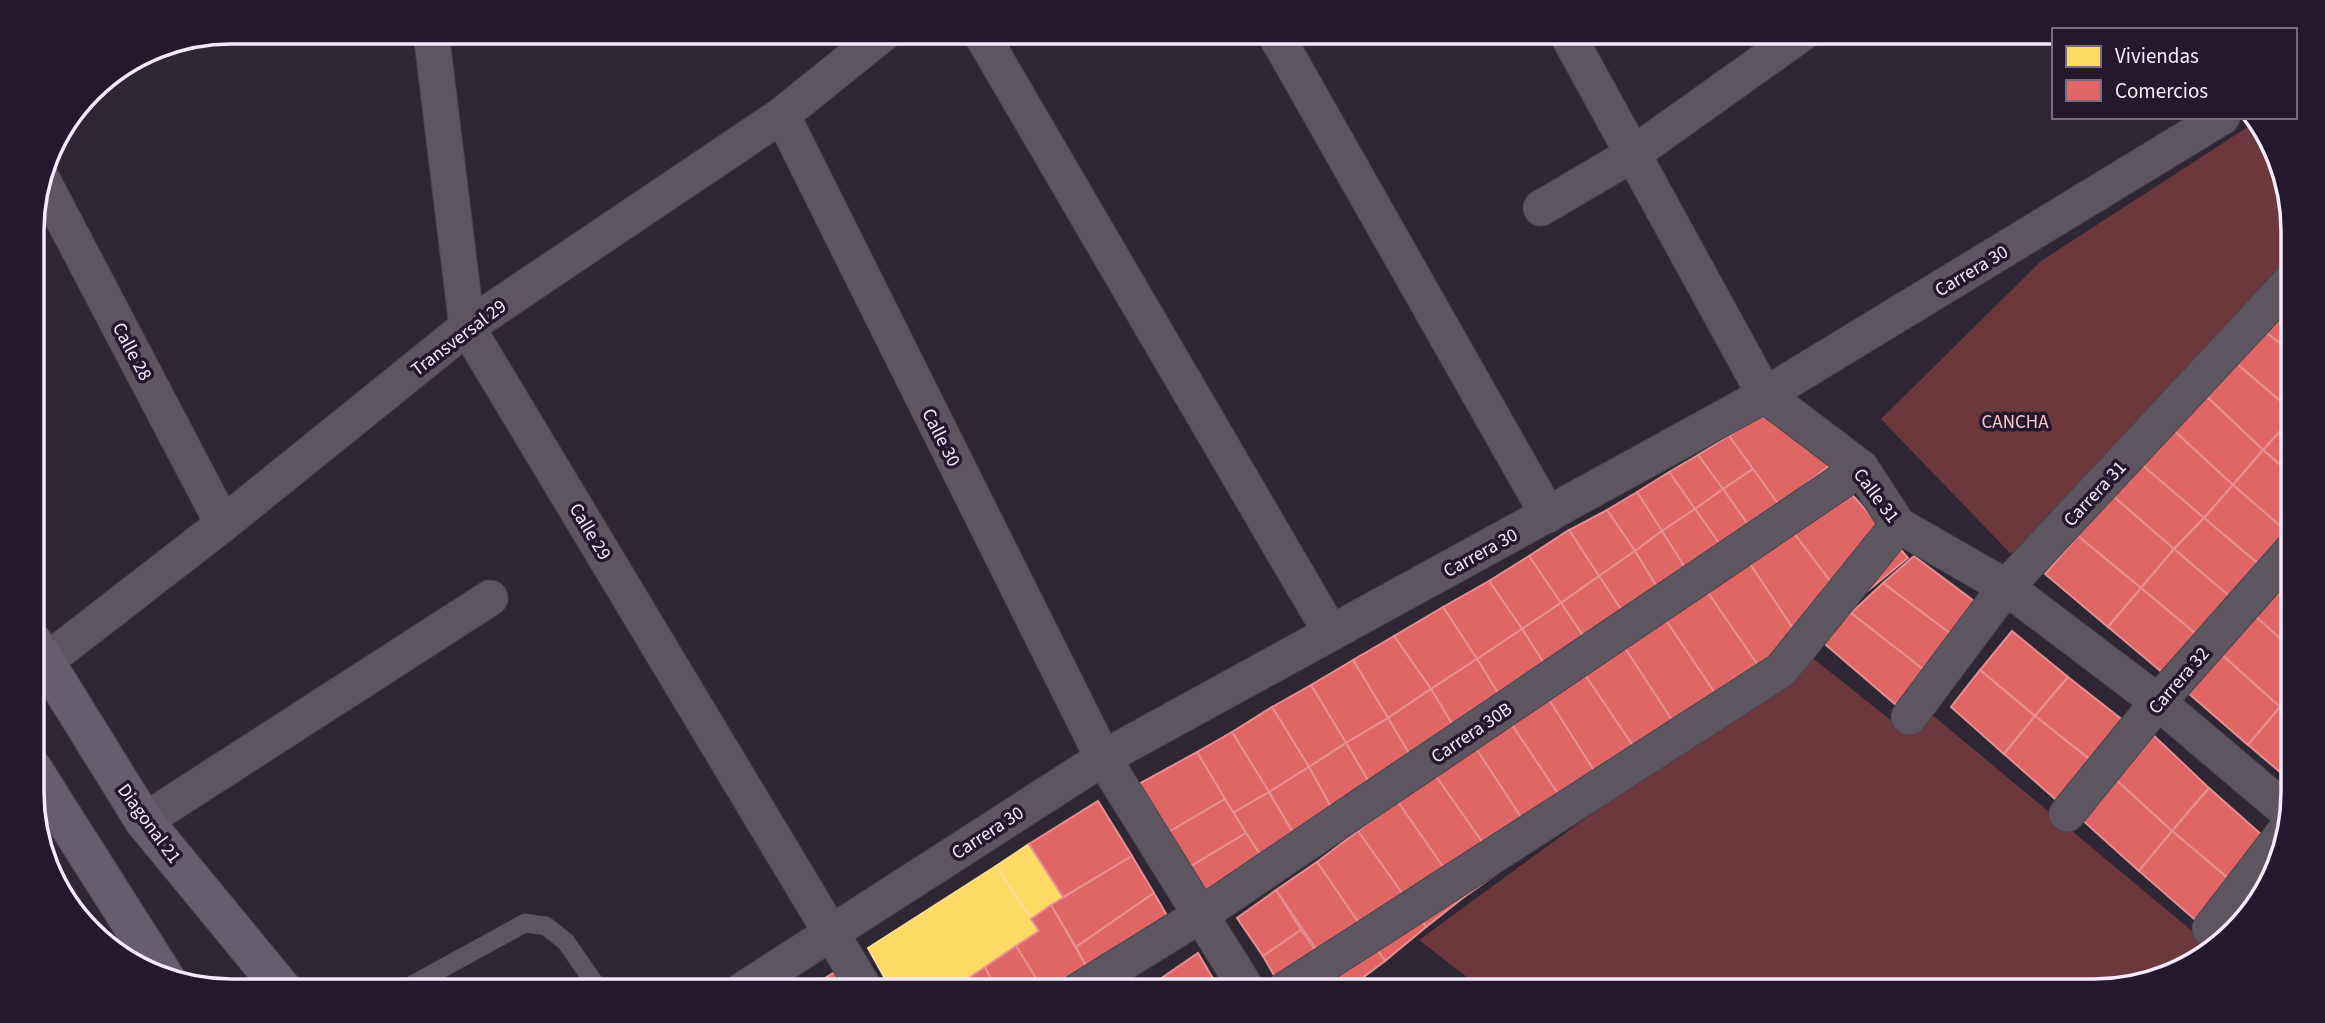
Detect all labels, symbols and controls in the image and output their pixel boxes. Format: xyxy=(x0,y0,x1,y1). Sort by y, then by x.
legend xyxy=(2052,28,2297,119)
text: Viviendas xyxy=(2115,41,2199,71)
text: Comercios xyxy=(2115,76,2208,106)
street label: Carrera 30 xyxy=(1930,239,2014,304)
street label: Transversal 29 xyxy=(406,293,512,383)
street label: Calle 28 xyxy=(105,318,158,386)
street label: Calle 30 xyxy=(915,404,967,472)
park label: CANCHA xyxy=(1981,409,2049,436)
street label: Carrera 31 xyxy=(2058,455,2133,533)
street label: Calle 31 xyxy=(1846,463,1905,529)
street label: Calle 29 xyxy=(562,498,617,565)
street label: Carrera 30 xyxy=(1439,522,1523,585)
street label: Carrera 32 xyxy=(2142,641,2216,721)
street label: Carrera 30B xyxy=(1426,696,1518,770)
street label: Diagonal 21 xyxy=(111,778,187,869)
street label: Carrera 30 xyxy=(946,800,1029,867)

